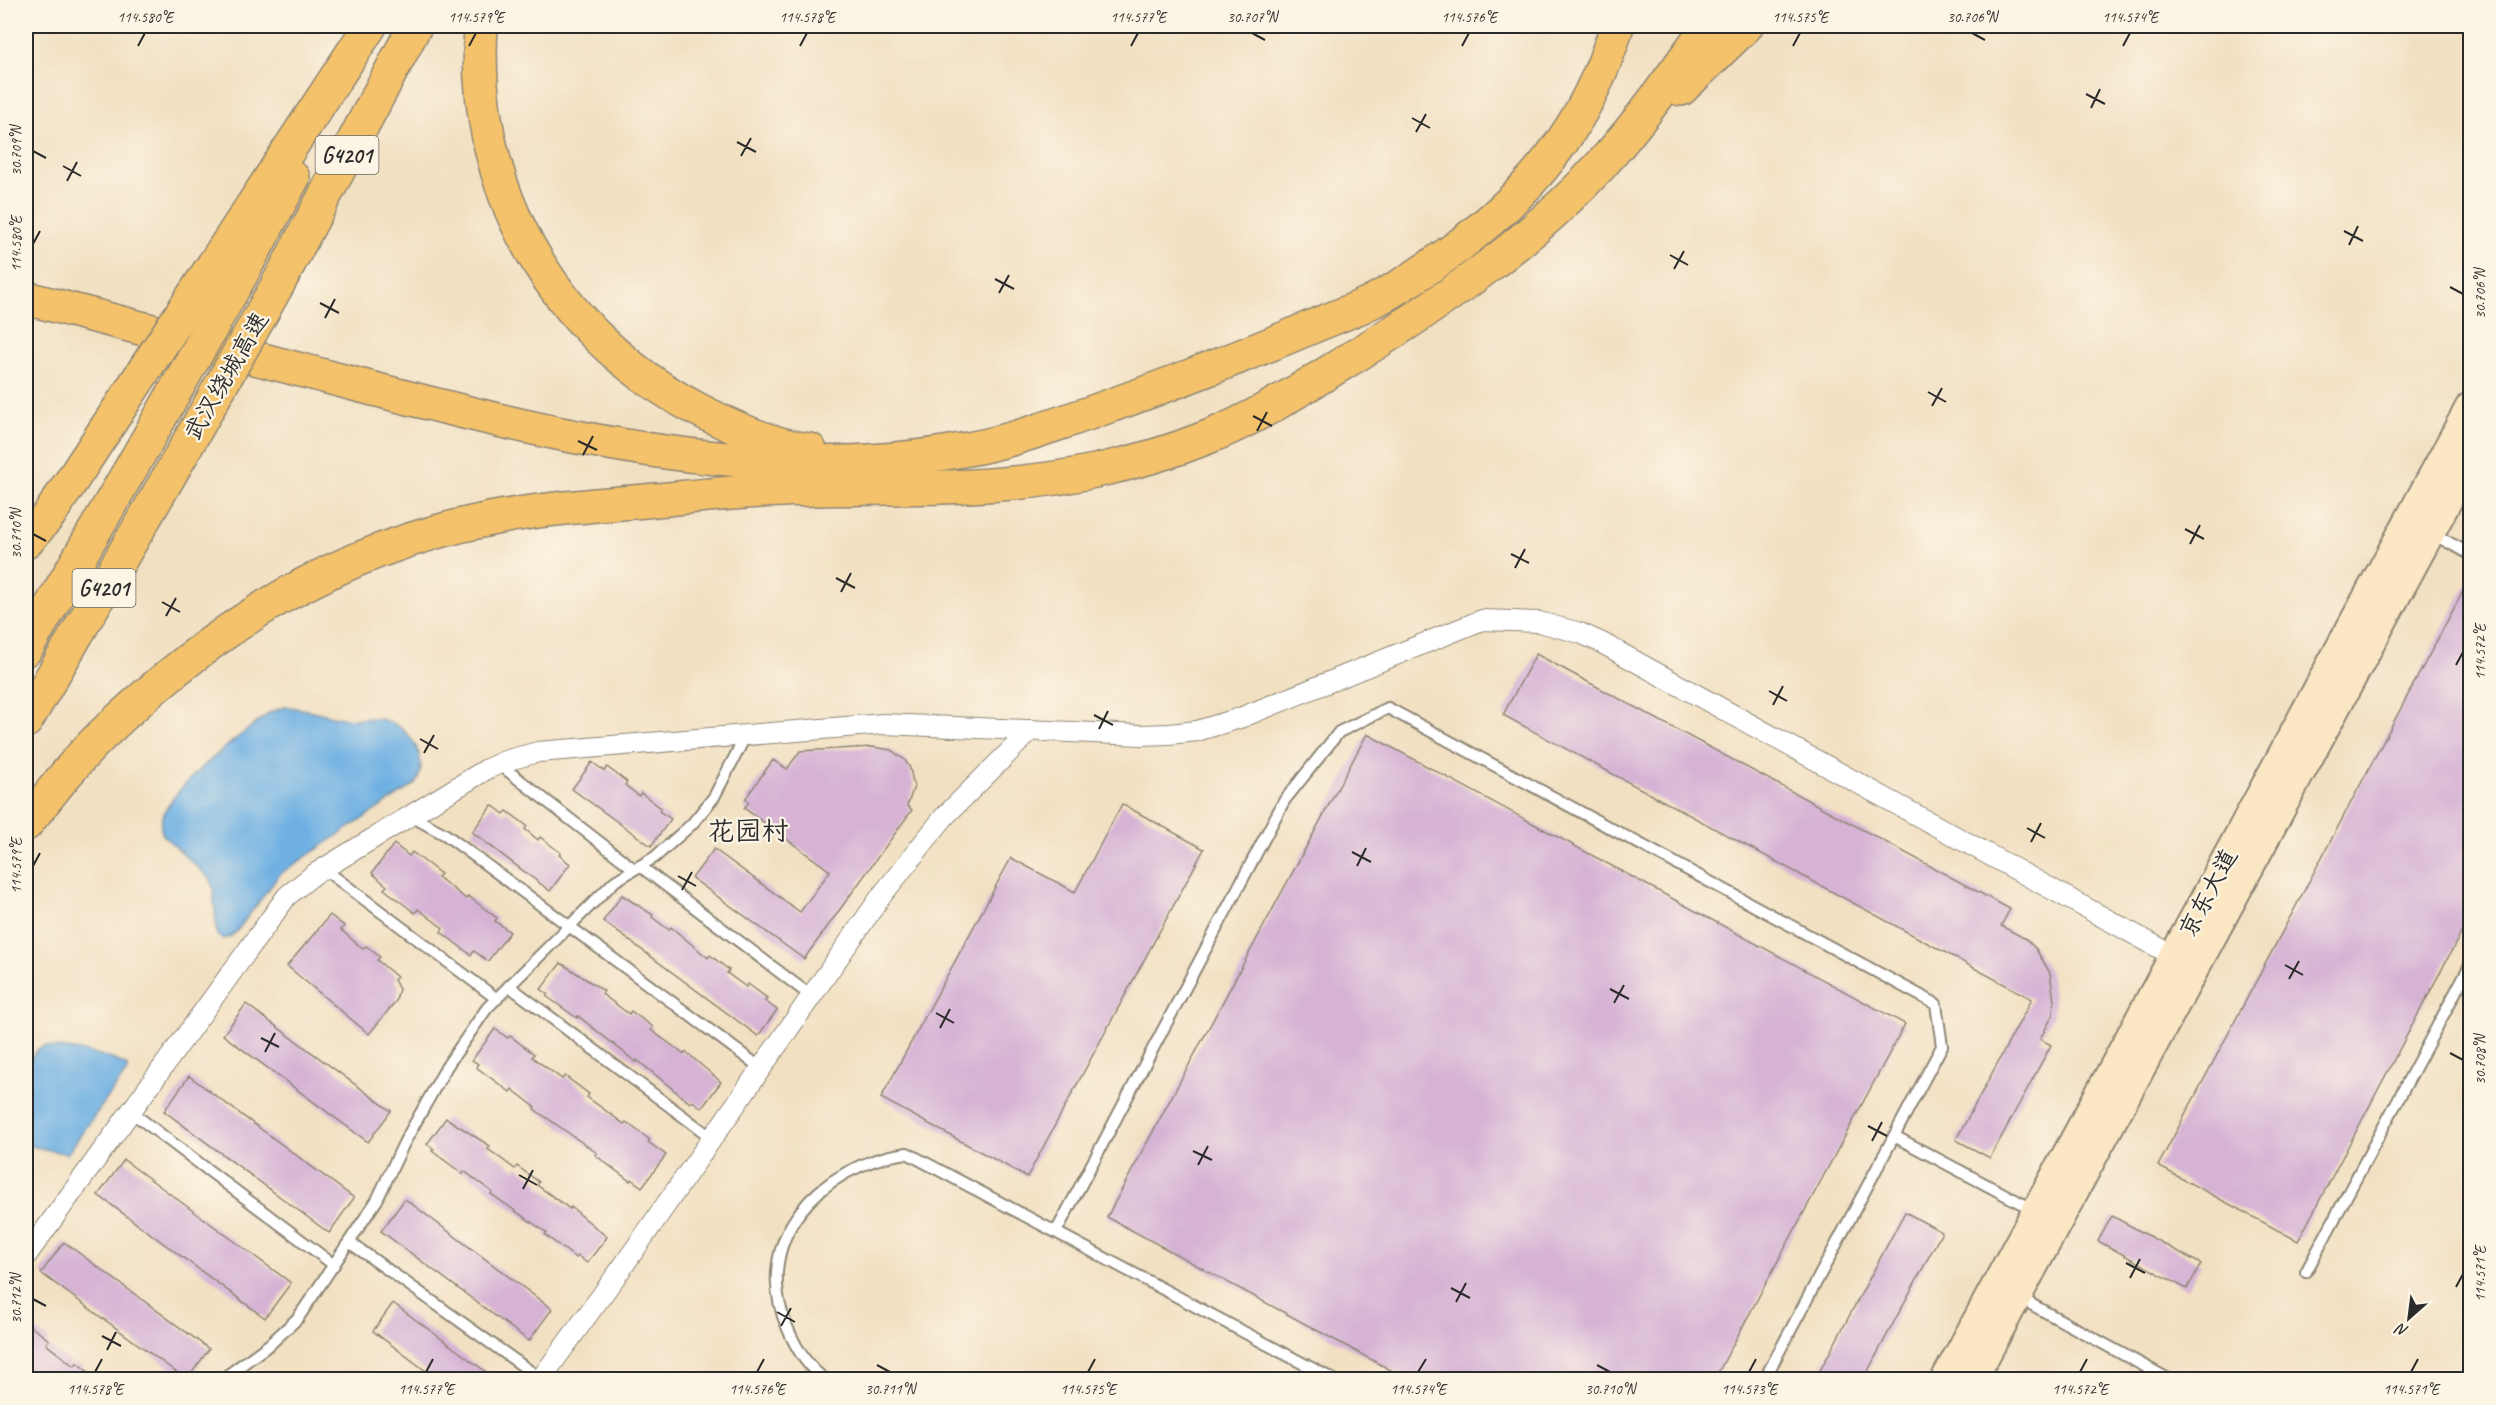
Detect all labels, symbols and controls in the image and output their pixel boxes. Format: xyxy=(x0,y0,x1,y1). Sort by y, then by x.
text: 114.580°E xyxy=(117,8,175,27)
text: 114.579°E xyxy=(448,8,506,27)
text: 114.578°E xyxy=(779,8,837,27)
text: 114.577°E xyxy=(1110,8,1168,27)
text: 30.707°N xyxy=(1227,8,1280,27)
text: 114.576°E xyxy=(1441,8,1499,27)
text: 114.575°E xyxy=(1772,8,1830,27)
text: 30.706°N xyxy=(1947,8,2000,27)
text: 114.574°E xyxy=(2102,8,2160,27)
text: 30.709°N xyxy=(7,123,26,176)
road number: G4201 xyxy=(316,136,378,174)
text: 114.580°E xyxy=(7,214,26,272)
text: 30.706°N xyxy=(2471,266,2490,319)
street label: 武汉绕城高速 xyxy=(177,306,275,446)
text: 30.710°N xyxy=(7,506,26,559)
road number: G4201 xyxy=(72,569,136,607)
text: 114.572°E xyxy=(2471,622,2490,680)
district label: 花园村 xyxy=(708,814,789,848)
text: 114.579°E xyxy=(7,836,26,894)
street label: 京东大道 xyxy=(2172,844,2244,942)
text: 30.708°N xyxy=(2471,1032,2490,1085)
text: 114.571°E xyxy=(2471,1244,2490,1302)
text: 30.712°N xyxy=(7,1271,26,1324)
north arrow xyxy=(2379,1288,2439,1348)
text: N xyxy=(2391,1318,2411,1342)
text: 114.578°E xyxy=(67,1380,125,1399)
text: 114.577°E xyxy=(398,1380,456,1399)
text: 114.576°E xyxy=(729,1380,787,1399)
text: 30.711°N xyxy=(865,1380,918,1399)
text: 114.575°E xyxy=(1060,1380,1118,1399)
text: 114.574°E xyxy=(1390,1380,1448,1399)
text: 30.710°N xyxy=(1585,1380,1638,1399)
text: 114.573°E xyxy=(1721,1380,1779,1399)
text: 114.572°E xyxy=(2052,1380,2110,1399)
text: 114.571°E xyxy=(2383,1380,2441,1399)

